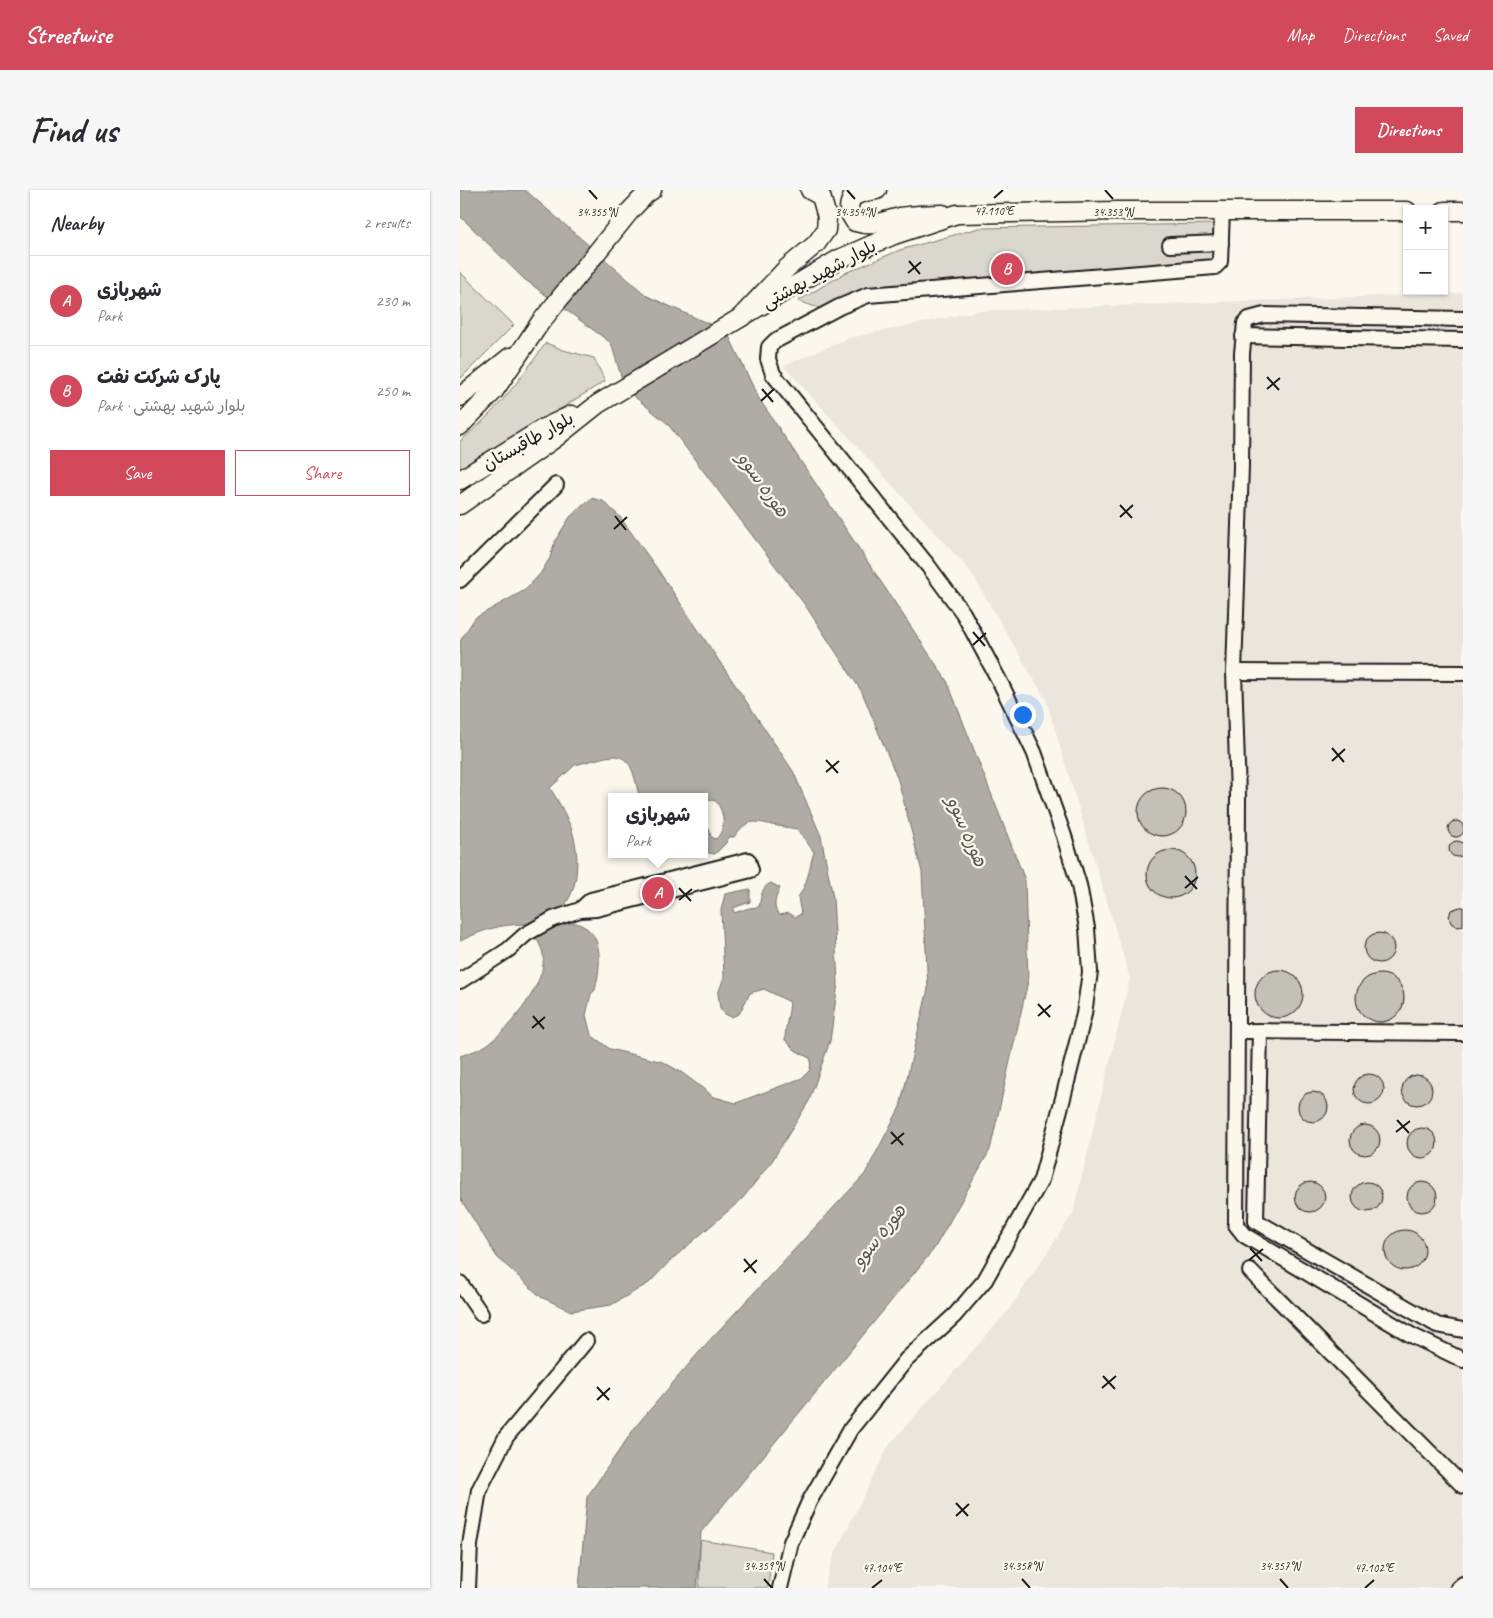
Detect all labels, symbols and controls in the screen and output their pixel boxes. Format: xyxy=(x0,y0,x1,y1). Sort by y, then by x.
text: Streetwise xyxy=(25,20,111,50)
text: Map xyxy=(1287,24,1314,46)
text: Directions xyxy=(1342,24,1405,46)
text: Saved xyxy=(1433,24,1468,46)
button: Directions xyxy=(1355,107,1463,153)
text: Find us xyxy=(30,108,117,153)
text: 47.110°E xyxy=(974,203,1015,219)
text: 34.355°N xyxy=(577,204,619,220)
text: 34.354°N xyxy=(835,204,877,220)
text: 34.353°N xyxy=(1093,204,1135,220)
map controls xyxy=(1403,205,1448,295)
button: + xyxy=(1403,205,1448,250)
text: Nearby xyxy=(50,210,103,236)
text: 2 results xyxy=(363,213,410,233)
street label: بلوار شهید بهشتی xyxy=(758,235,880,313)
pin: B xyxy=(991,250,1023,288)
button: − xyxy=(1403,250,1448,295)
text: شهربازی xyxy=(97,278,162,302)
text: A xyxy=(62,291,70,311)
text: 230 m xyxy=(376,291,410,311)
text: Park xyxy=(97,306,122,326)
text: پارک شرکت نفت xyxy=(97,365,221,389)
text: B xyxy=(62,381,70,401)
text: 250 m xyxy=(376,381,410,401)
text: Park · بلوار شهید بهشتی xyxy=(97,396,245,416)
street label: بلوار طاقبستان xyxy=(479,407,577,475)
water label: هوره سوو xyxy=(731,446,795,522)
button: Save xyxy=(50,450,225,496)
button: Share xyxy=(235,450,410,496)
your location xyxy=(1010,702,1036,728)
water label: هوره سوو xyxy=(941,791,993,871)
popup xyxy=(608,793,708,858)
text: شهربازی xyxy=(626,803,690,827)
text: Park xyxy=(626,831,651,851)
pin: A xyxy=(642,874,674,912)
water label: هوره سوو xyxy=(845,1199,912,1273)
text: 34.359°N xyxy=(744,1558,786,1574)
text: 34.358°N xyxy=(1002,1558,1044,1574)
text: 34.357°N xyxy=(1260,1558,1302,1574)
text: 47.104°E xyxy=(862,1560,903,1576)
text: 47.102°E xyxy=(1354,1560,1395,1576)

